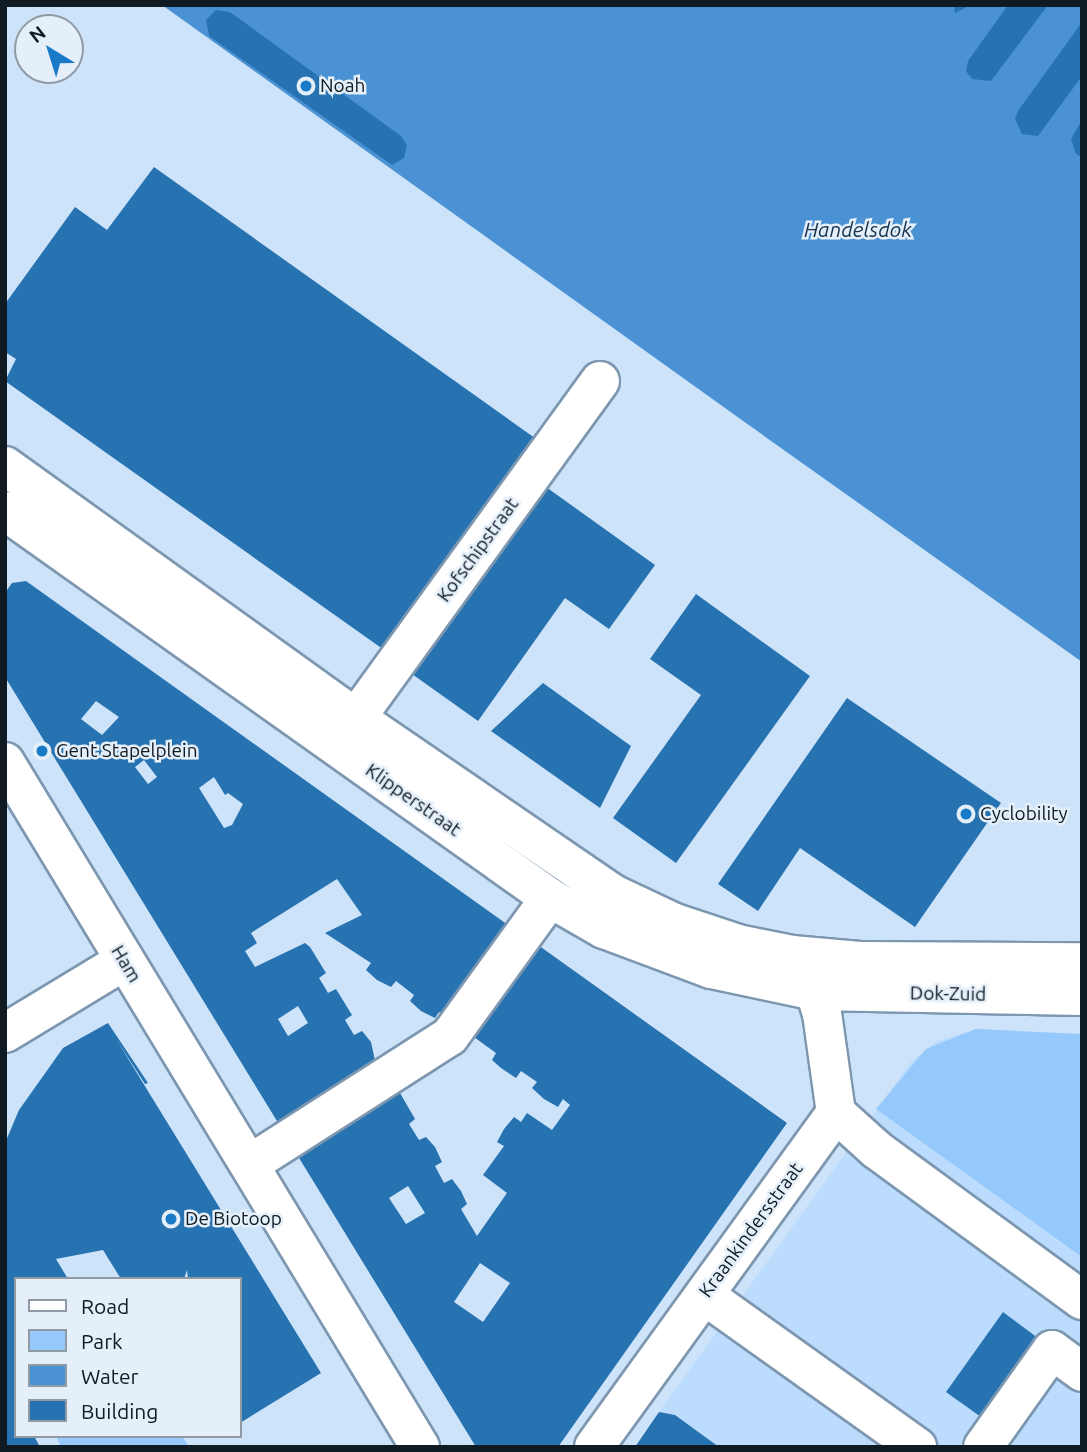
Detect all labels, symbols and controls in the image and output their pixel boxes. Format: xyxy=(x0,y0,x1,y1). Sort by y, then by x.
north arrow xyxy=(14,14,84,84)
text: N xyxy=(25,21,50,47)
place label: Noah xyxy=(320,75,365,97)
marker: Noah xyxy=(298,78,314,94)
water label: Handelsdok xyxy=(804,216,912,242)
street label: Kofschipstraat xyxy=(433,493,523,607)
place label: Gent Stapelplein xyxy=(56,740,198,762)
marker: Gent Stapelplein xyxy=(34,743,50,759)
street label: Klipperstraat xyxy=(361,759,465,841)
place label: Cyclobility xyxy=(980,803,1068,825)
marker: Cyclobility xyxy=(958,806,974,822)
street label: Ham xyxy=(106,941,146,987)
street label: Dok-Zuid xyxy=(910,982,986,1006)
street label: Kraankindersstraat xyxy=(694,1158,808,1302)
place label: De Biotoop xyxy=(185,1208,282,1230)
marker: De Biotoop xyxy=(163,1211,179,1227)
legend xyxy=(14,1277,242,1438)
text: Road xyxy=(81,1294,129,1318)
text: Park xyxy=(81,1329,123,1353)
text: Water xyxy=(81,1364,139,1388)
text: Building xyxy=(81,1399,158,1423)

